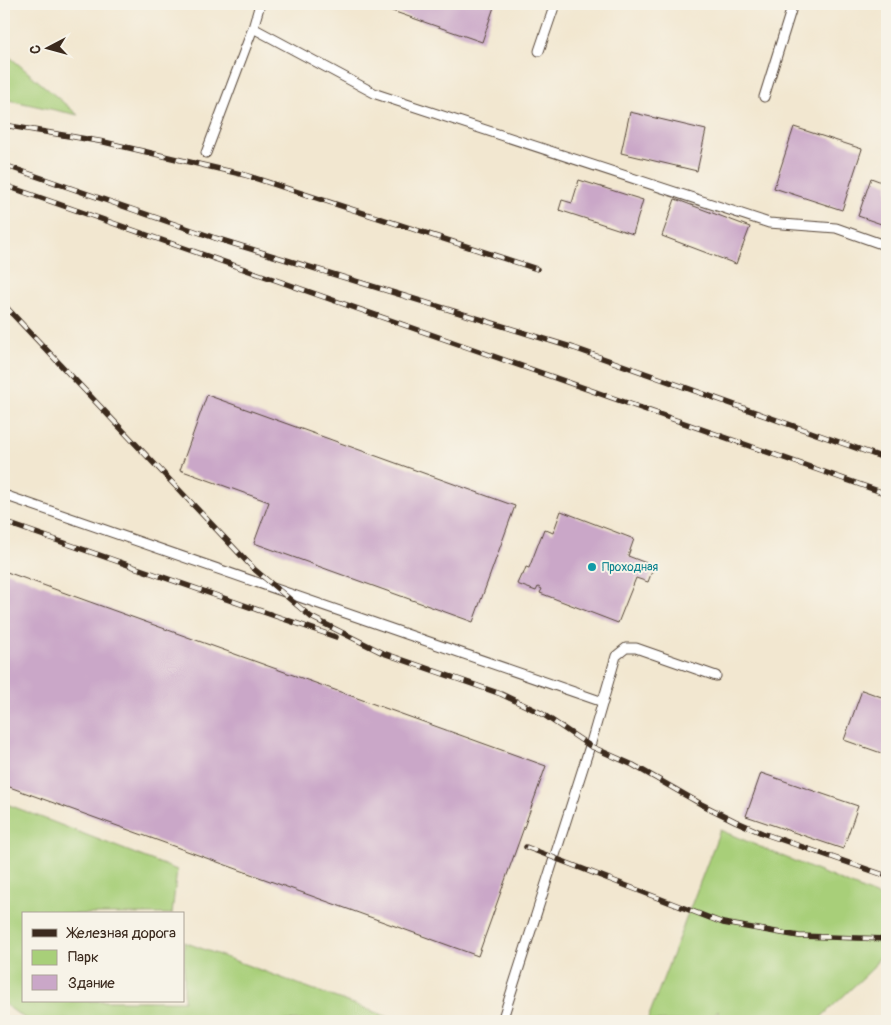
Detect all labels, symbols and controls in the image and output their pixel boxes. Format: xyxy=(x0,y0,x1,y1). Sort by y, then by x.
north arrow xyxy=(22,22,72,72)
text: С xyxy=(27,44,44,54)
place label: Проходная xyxy=(602,560,659,575)
marker: Проходная xyxy=(586,561,598,573)
legend xyxy=(22,912,185,1002)
text: Железная дорога xyxy=(66,924,176,943)
text: Парк xyxy=(68,948,99,967)
text: Здание xyxy=(68,974,115,993)

